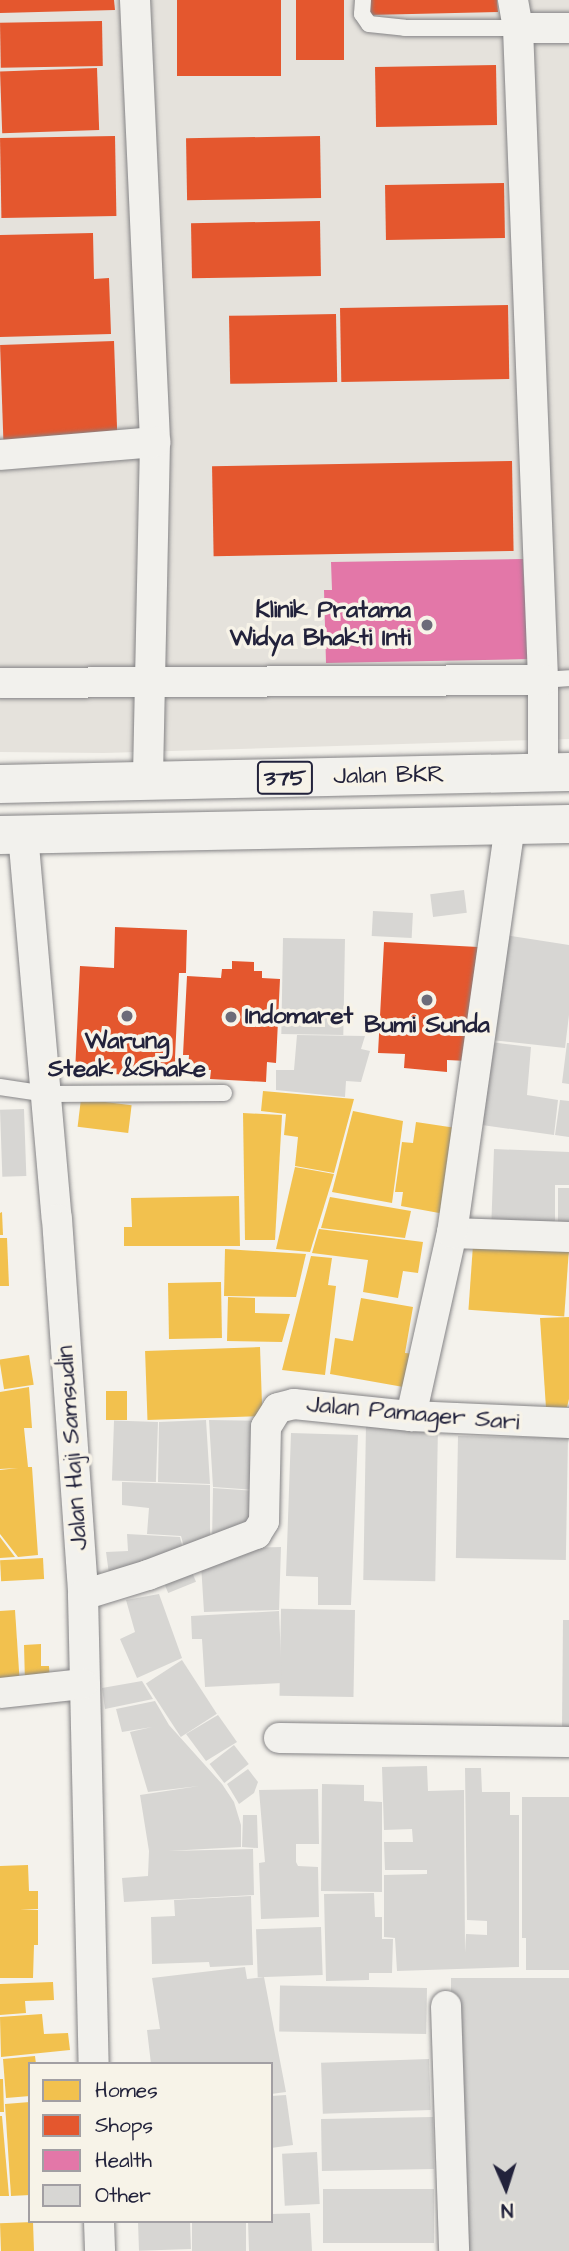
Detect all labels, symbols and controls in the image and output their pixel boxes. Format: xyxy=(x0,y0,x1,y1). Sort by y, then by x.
place label: Klinik Pratama Widya Bhakti Inti xyxy=(230,597,411,653)
marker: Klinik Pratama Widya Bhakti Inti xyxy=(417,615,437,635)
road number: 375 xyxy=(255,758,315,798)
street label: Jalan BKR xyxy=(333,761,445,791)
marker: Bumi Sunda xyxy=(419,992,435,1008)
place label: Indomaret xyxy=(245,1003,353,1031)
marker: Warung Steak &Shake xyxy=(119,1008,135,1024)
marker: Indomaret xyxy=(223,1009,239,1025)
place label: Bumi Sunda xyxy=(364,1012,490,1040)
place label: Warung Steak &Shake xyxy=(48,1028,206,1084)
street label: Jalan Haji Samsudin xyxy=(51,1345,95,1551)
street label: Jalan Pamager Sari xyxy=(305,1390,521,1438)
legend xyxy=(28,2062,273,2223)
text: Homes xyxy=(95,2076,158,2105)
text: Shops xyxy=(95,2111,153,2140)
text: Health xyxy=(95,2146,152,2175)
north arrow xyxy=(471,2153,541,2223)
text: Other xyxy=(95,2181,151,2210)
text: N xyxy=(500,2196,514,2223)

